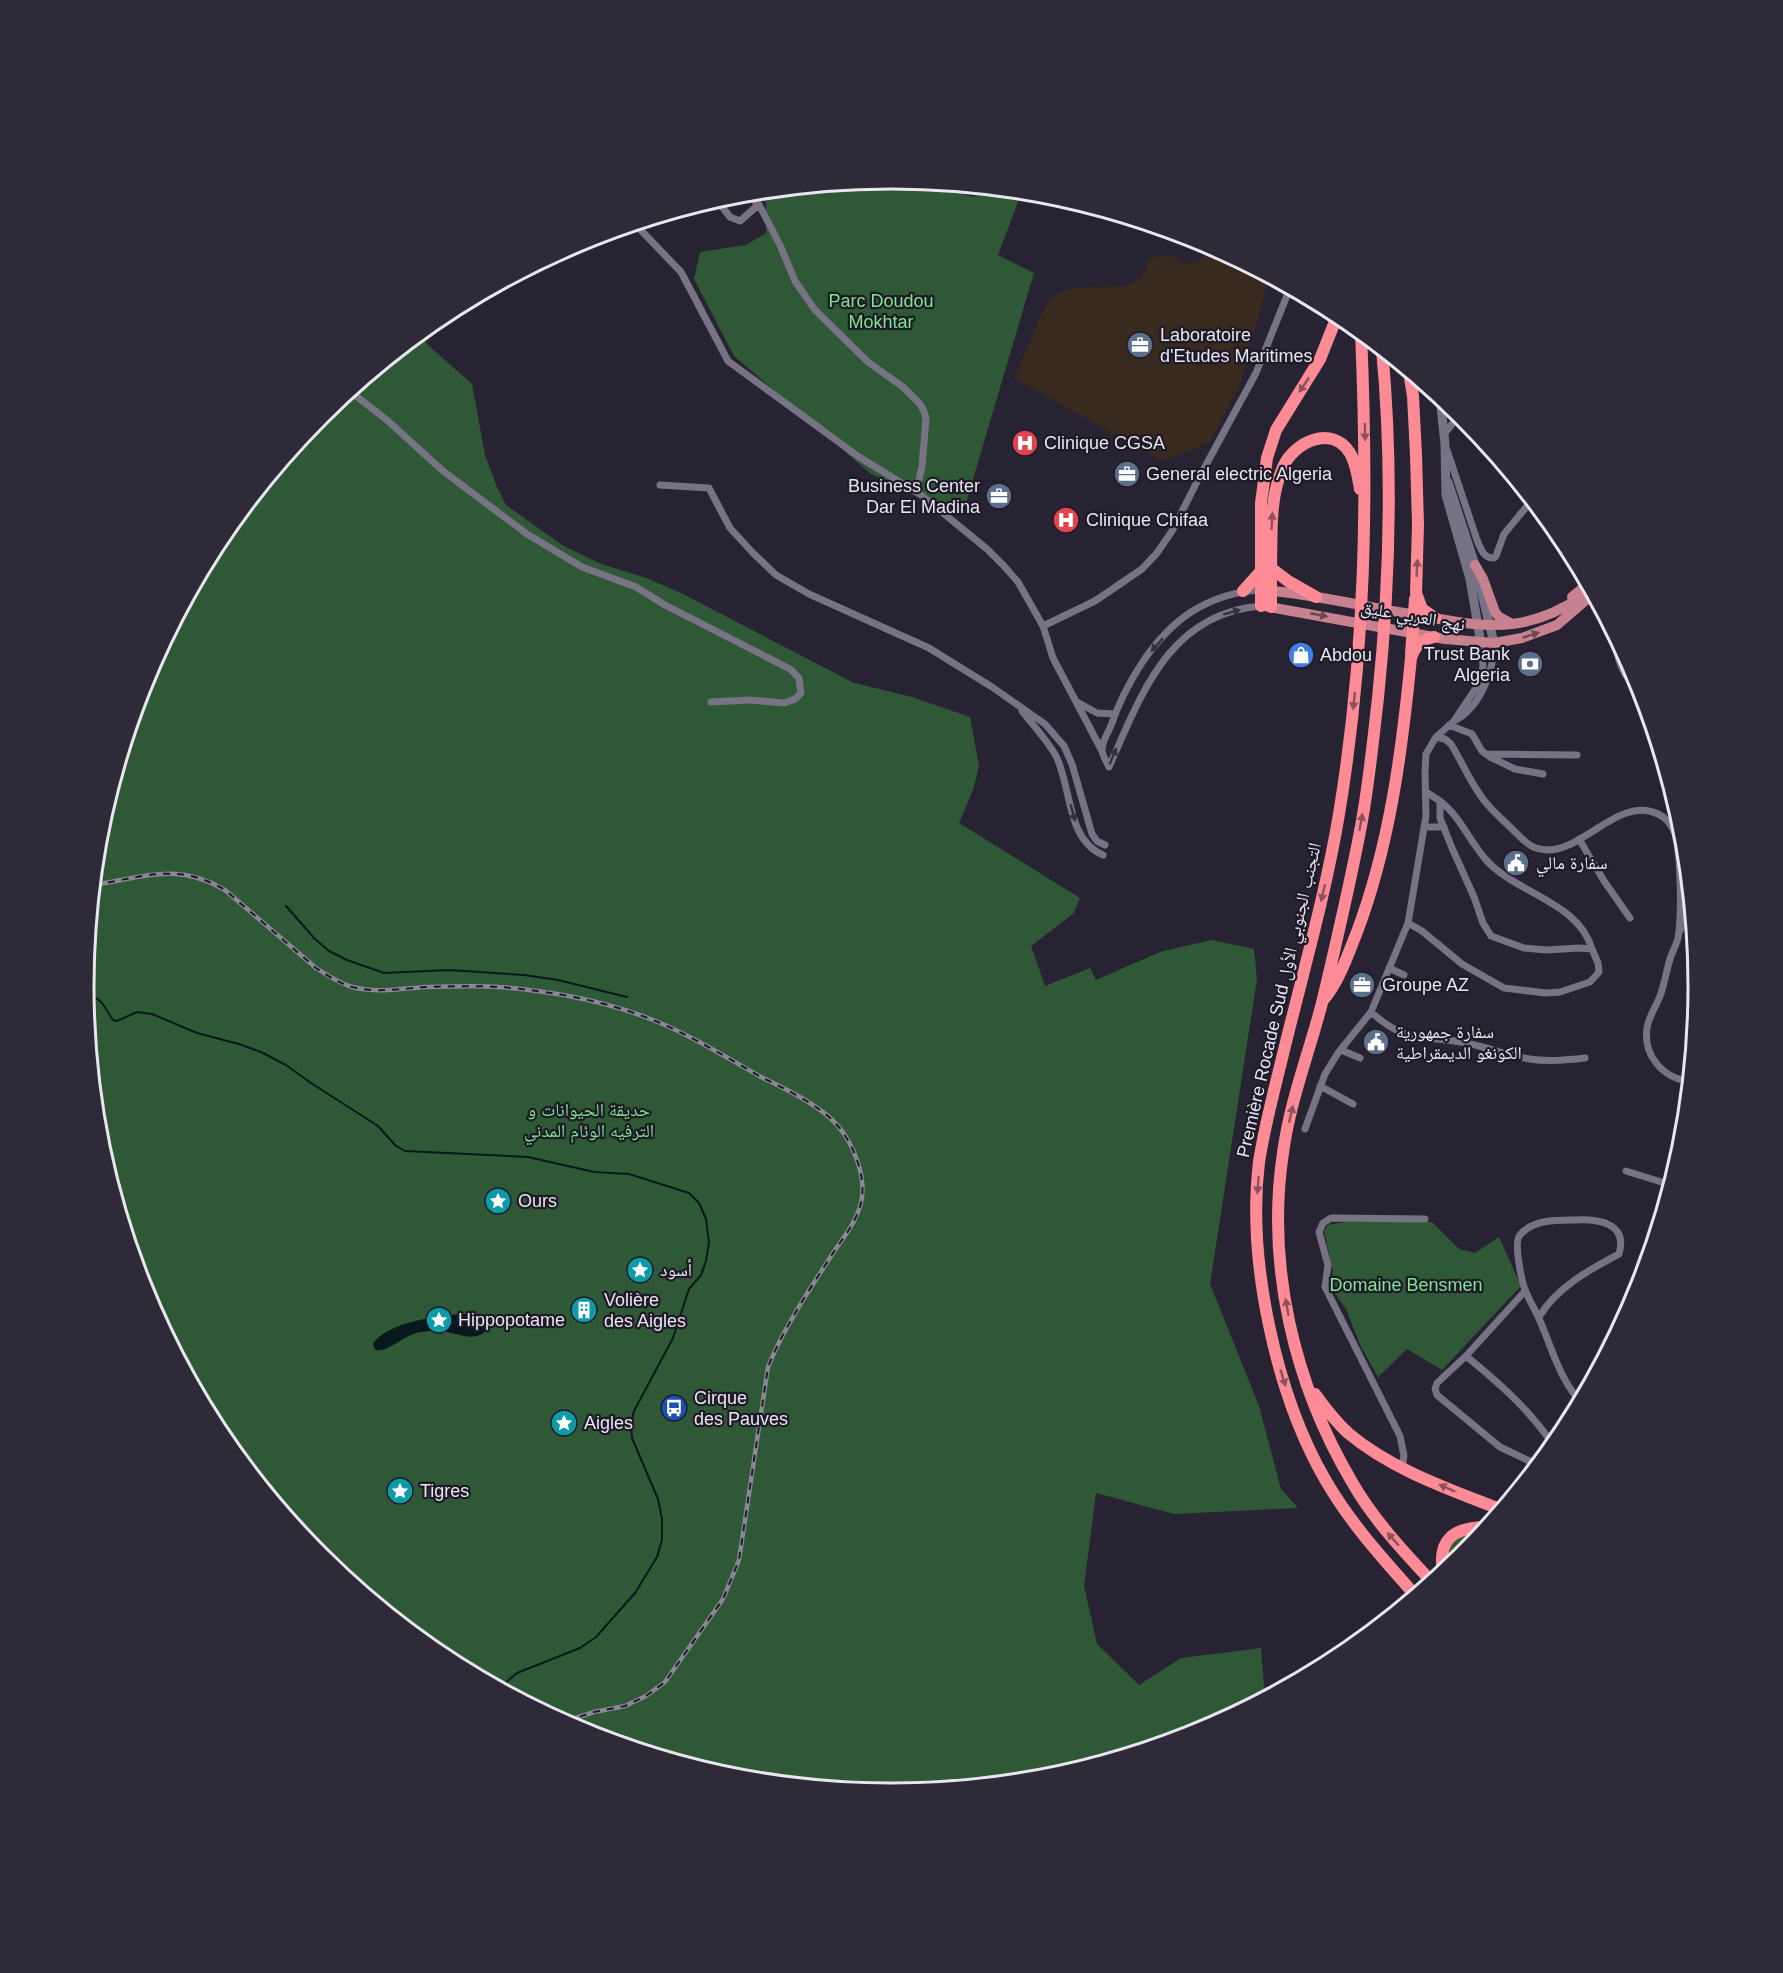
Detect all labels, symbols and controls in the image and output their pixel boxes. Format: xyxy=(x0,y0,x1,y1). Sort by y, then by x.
park label: Parc Doudou Mokhtar xyxy=(828,291,934,332)
place label: Laboratoire d'Etudes Maritimes xyxy=(1160,325,1313,366)
office icon: Laboratoire d'Etudes Maritimes xyxy=(1125,330,1155,360)
one-way arrow xyxy=(1298,377,1310,393)
one-way arrow xyxy=(1360,423,1369,442)
hospital icon: Clinique CGSA xyxy=(1010,428,1040,458)
place label: Clinique CGSA xyxy=(1044,433,1165,453)
office icon: General electric Algeria xyxy=(1112,459,1142,489)
place label: General electric Algeria xyxy=(1146,464,1333,484)
place label: Business Center Dar El Madina xyxy=(848,476,981,517)
office icon: Business Center Dar El Madina xyxy=(984,481,1014,511)
hospital icon: Clinique Chifaa xyxy=(1051,505,1081,535)
place label: Clinique Chifaa xyxy=(1086,510,1209,530)
one-way arrow xyxy=(1268,512,1277,531)
one-way arrow xyxy=(1413,558,1422,577)
street label: نهج العربي عليق xyxy=(1359,597,1467,640)
one-way arrow xyxy=(1223,606,1241,616)
one-way arrow xyxy=(1310,611,1329,620)
one-way arrow xyxy=(1522,630,1540,639)
one-way arrow xyxy=(1150,637,1164,652)
shop icon: Abdou xyxy=(1286,640,1316,670)
place label: Trust Bank Algeria xyxy=(1424,644,1511,685)
place label: Abdou xyxy=(1320,645,1372,665)
bank icon: Trust Bank Algeria xyxy=(1515,649,1545,679)
one-way arrow xyxy=(1350,691,1359,710)
one-way arrow xyxy=(1108,747,1118,765)
one-way arrow xyxy=(1069,804,1078,822)
one-way arrow xyxy=(1357,813,1366,832)
street label: Première Rocade Sud التجنب الجنوبي الأول xyxy=(1233,841,1329,1160)
public building icon: سفارة مالي xyxy=(1501,848,1531,878)
place label: سفارة مالي xyxy=(1536,853,1608,878)
one-way arrow xyxy=(1318,884,1328,902)
office icon: Groupe AZ xyxy=(1347,970,1377,1000)
place label: Groupe AZ xyxy=(1382,975,1469,995)
place label: سفارة جمهورية الكونغو الديمقراطية xyxy=(1396,1022,1522,1063)
public building icon: سفارة جمهورية الكونغو الديمقراطية xyxy=(1361,1027,1391,1057)
park label: حديقة الحيوانات و الترفيه الوئام المدني xyxy=(524,1100,654,1146)
one-way arrow xyxy=(1287,1104,1296,1123)
one-way arrow xyxy=(1253,1176,1262,1195)
place icon: Ours xyxy=(483,1186,513,1216)
place label: Ours xyxy=(518,1191,557,1211)
place icon: أسود xyxy=(625,1255,655,1285)
place label: أسود xyxy=(660,1259,692,1280)
park label: Domaine Bensmen xyxy=(1329,1275,1483,1295)
place label: Volière des Aigles xyxy=(604,1290,686,1331)
building icon: Volière des Aigles xyxy=(569,1295,599,1325)
one-way arrow xyxy=(1282,1297,1291,1316)
place icon: Hippopotame xyxy=(424,1305,454,1335)
place label: Hippopotame xyxy=(458,1310,565,1330)
one-way arrow xyxy=(1279,1369,1288,1387)
place label: Cirque des Pauves xyxy=(694,1388,788,1429)
bus stop icon: Cirque des Pauves xyxy=(659,1393,689,1423)
place icon: Aigles xyxy=(549,1408,579,1438)
place label: Aigles xyxy=(584,1413,633,1433)
place icon: Tigres xyxy=(385,1476,415,1506)
place label: Tigres xyxy=(420,1481,469,1501)
one-way arrow xyxy=(1438,1483,1456,1493)
one-way arrow xyxy=(1387,1532,1400,1547)

